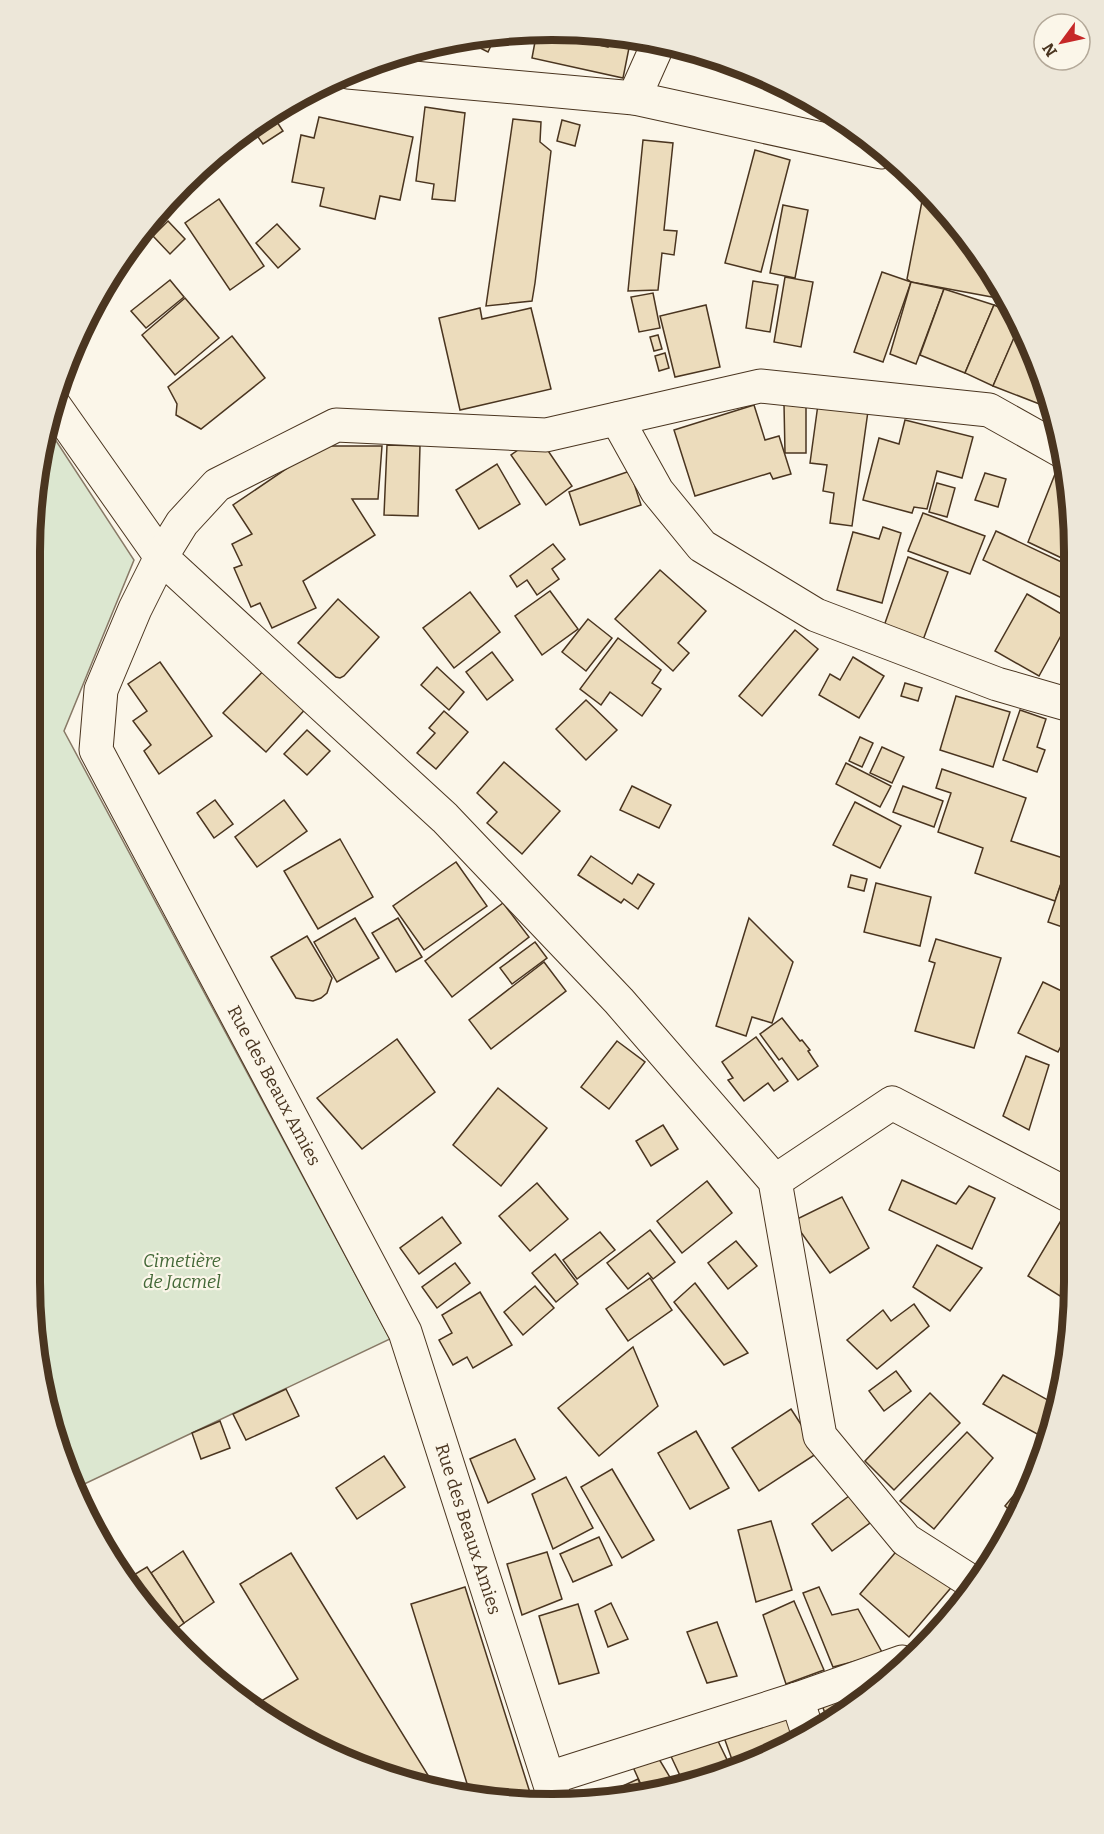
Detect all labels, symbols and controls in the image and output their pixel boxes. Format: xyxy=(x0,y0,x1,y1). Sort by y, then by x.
north arrow xyxy=(1032,12,1092,72)
text: N xyxy=(1039,40,1061,60)
street label: Rue des Beaux Amies xyxy=(223,1002,326,1169)
park label: Cimetière de Jacmel xyxy=(143,1250,221,1293)
street label: Rue des Beaux Amies xyxy=(431,1441,506,1617)

